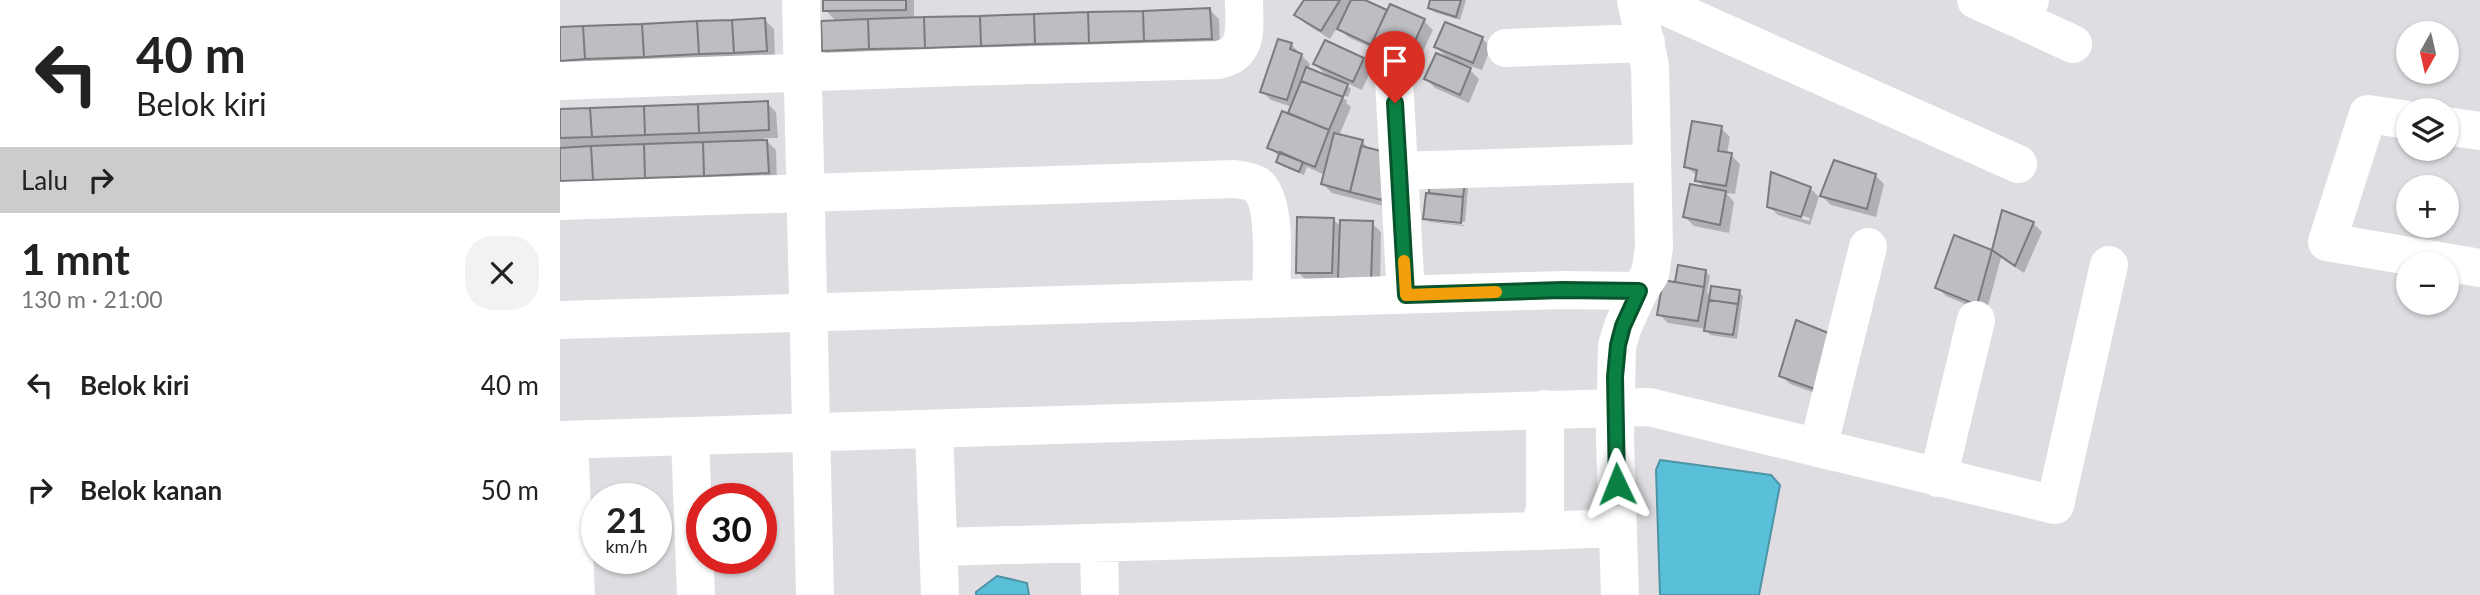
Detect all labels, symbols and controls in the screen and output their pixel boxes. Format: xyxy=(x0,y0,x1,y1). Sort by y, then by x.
north arrow xyxy=(2396,21,2459,84)
map controls xyxy=(2396,21,2459,315)
text: 40 m xyxy=(136,25,246,83)
icon: left xyxy=(21,28,112,119)
pin xyxy=(1365,31,1425,103)
icon: arrive xyxy=(1376,42,1414,80)
text: Belok kiri xyxy=(136,84,267,123)
button: layers xyxy=(2396,98,2459,161)
icon: right xyxy=(82,161,120,199)
text: Lalu xyxy=(21,164,68,196)
button: + xyxy=(2396,175,2459,238)
text: 1 mnt xyxy=(21,234,130,284)
button: close xyxy=(465,236,539,310)
button: − xyxy=(2396,252,2459,315)
text: 130 m · 21:00 xyxy=(21,285,163,313)
icon: left xyxy=(21,366,59,404)
text: Belok kiri xyxy=(80,369,189,401)
text: 40 m xyxy=(481,369,539,401)
position arrow xyxy=(1580,447,1654,521)
icon: right xyxy=(21,471,59,509)
text: Belok kanan xyxy=(80,474,222,506)
text: 50 m xyxy=(481,474,539,506)
speed limit sign: 30 xyxy=(686,483,777,574)
text: 21 xyxy=(606,498,647,540)
text: km/h xyxy=(605,535,648,557)

